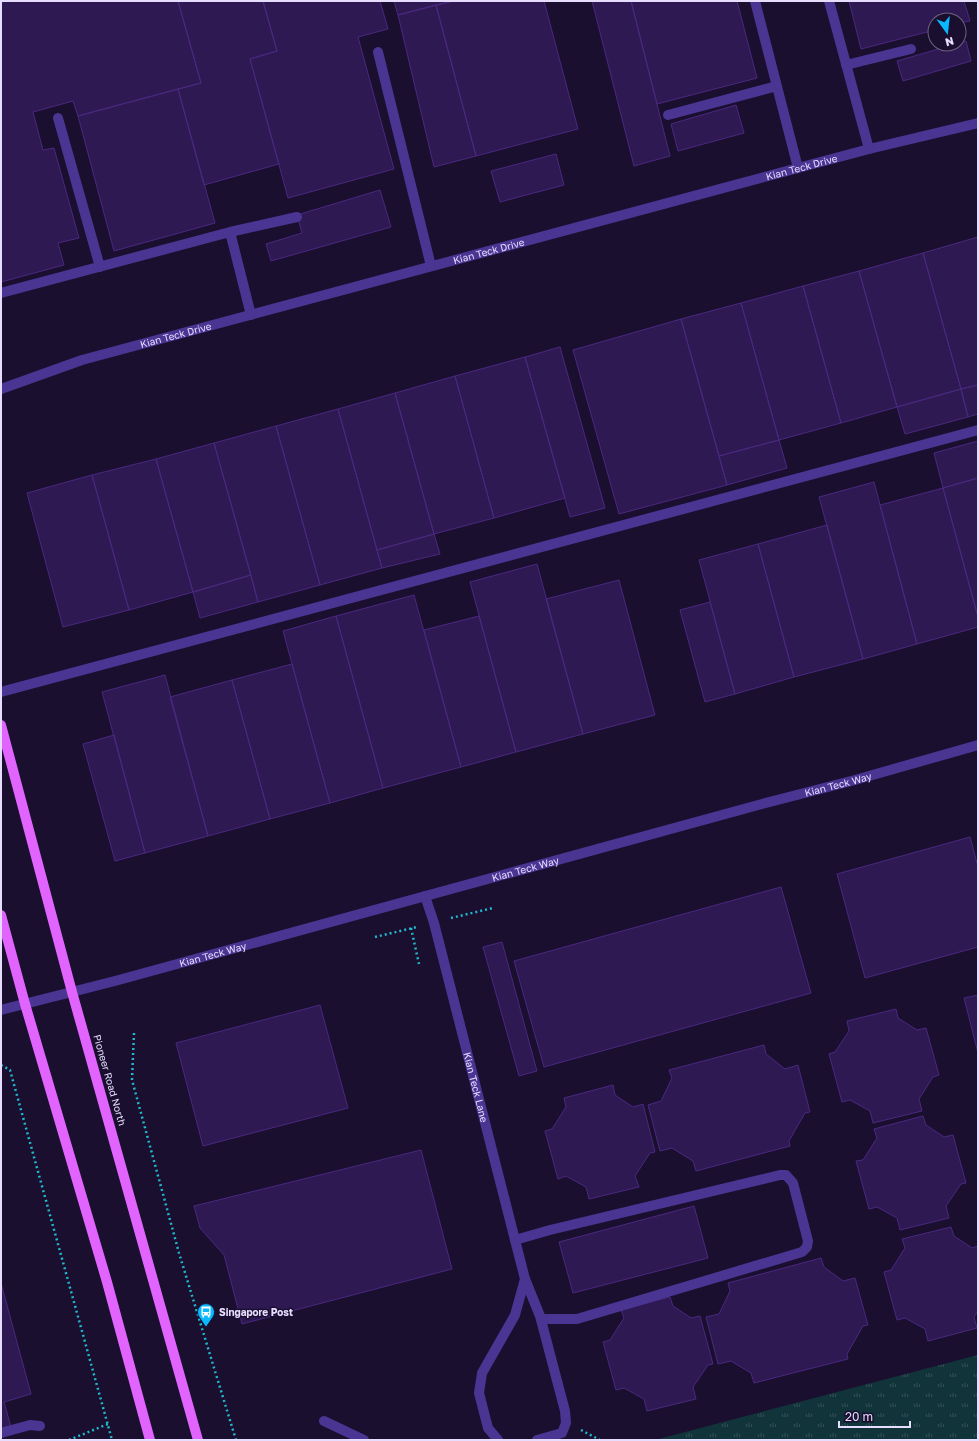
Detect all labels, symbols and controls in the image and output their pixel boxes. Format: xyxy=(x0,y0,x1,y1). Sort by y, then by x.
north arrow xyxy=(927,12,967,52)
text: N xyxy=(944,35,955,50)
street label: Kian Teck Drive xyxy=(765,152,839,182)
street label: Kian Teck Drive xyxy=(452,236,526,266)
street label: Kian Teck Drive xyxy=(139,320,213,350)
street label: Kian Teck Way xyxy=(803,769,873,799)
street label: Kian Teck Way xyxy=(490,854,560,884)
street label: Kian Teck Way xyxy=(178,939,248,969)
street label: Pioneer Road North xyxy=(91,1033,129,1127)
street label: Kian Teck Lane xyxy=(461,1051,491,1124)
bus stop icon: Singapore Post xyxy=(196,1302,216,1327)
place label: Singapore Post xyxy=(219,1306,293,1318)
scale bar xyxy=(839,1403,910,1429)
text: 20 m xyxy=(845,1409,873,1424)

